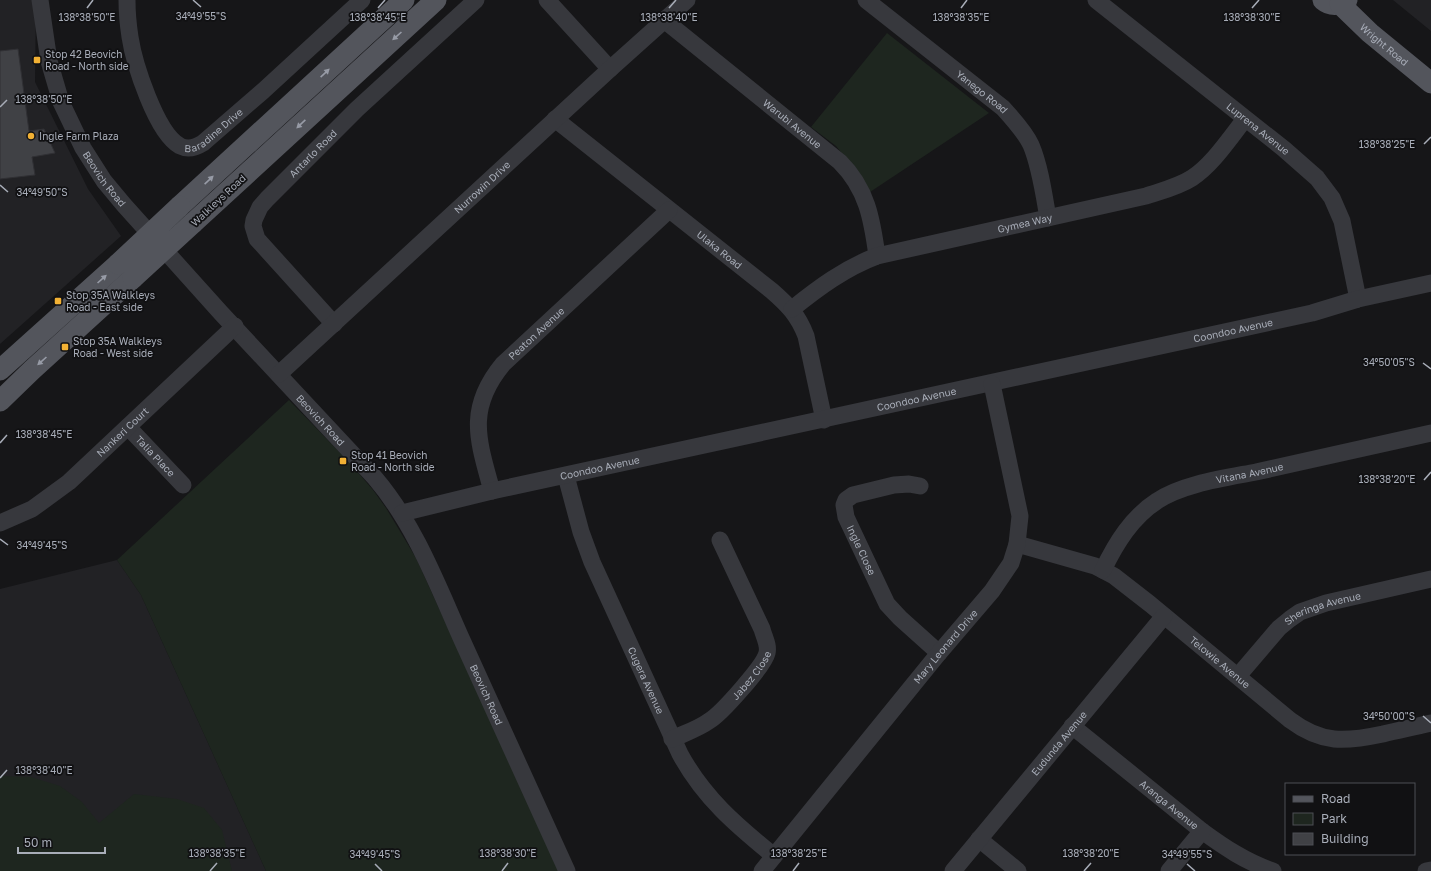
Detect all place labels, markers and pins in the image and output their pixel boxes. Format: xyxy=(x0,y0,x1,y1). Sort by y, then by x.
place label: Stop 42 Beovich Road - North side xyxy=(45,48,129,72)
marker: Stop 42 Beovich Road - North side xyxy=(32,55,42,65)
place label: Ingle Farm Plaza xyxy=(39,130,119,142)
marker: Ingle Farm Plaza xyxy=(26,131,36,141)
place label: Stop 35A Walkleys Road - East side xyxy=(66,289,155,313)
marker: Stop 35A Walkleys Road - East side xyxy=(53,296,63,306)
place label: Stop 35A Walkleys Road - West side xyxy=(73,335,162,359)
marker: Stop 35A Walkleys Road - West side xyxy=(60,342,70,352)
place label: Stop 41 Beovich Road - North side xyxy=(351,449,435,473)
marker: Stop 41 Beovich Road - North side xyxy=(338,456,348,466)

